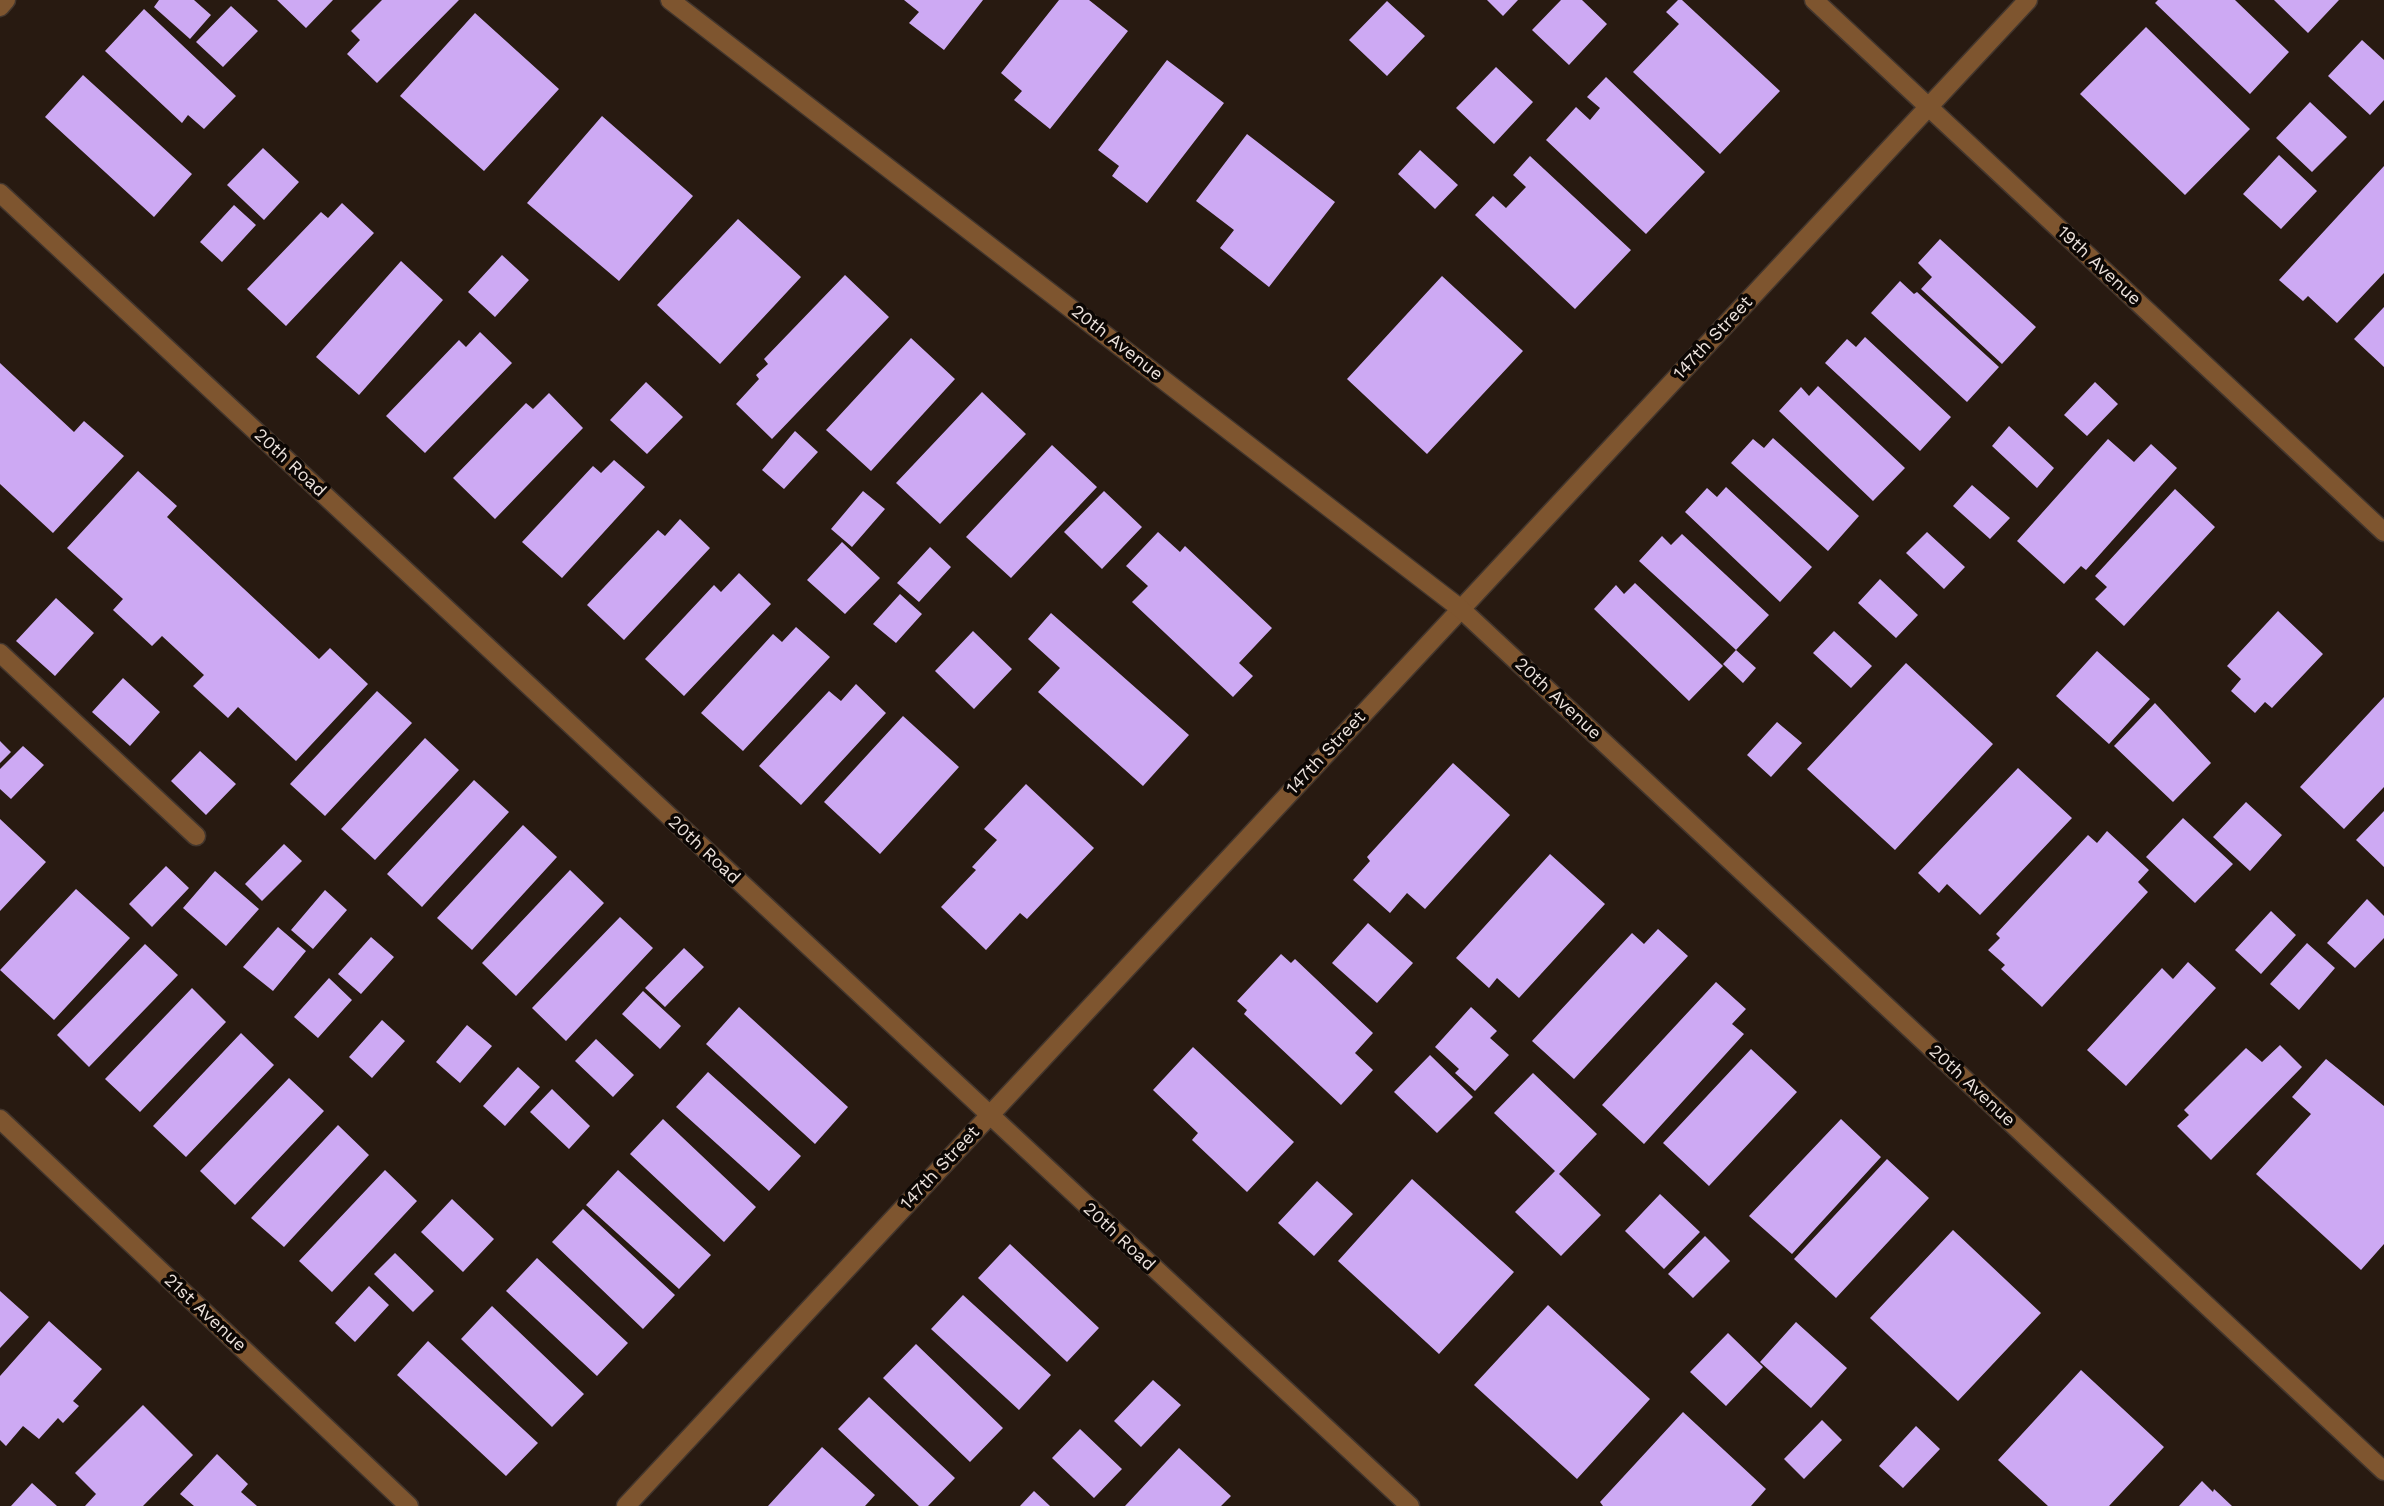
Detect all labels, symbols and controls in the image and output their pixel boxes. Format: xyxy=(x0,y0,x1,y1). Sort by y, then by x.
street label: 19th Avenue xyxy=(2053,222,2145,310)
street label: 147th Street xyxy=(1669,292,1757,384)
street label: 20th Avenue xyxy=(1067,301,1167,385)
street label: 20th Road xyxy=(250,424,330,502)
street label: 20th Avenue xyxy=(1510,654,1606,744)
street label: 147th Street xyxy=(1282,707,1370,799)
street label: 20th Road xyxy=(664,811,744,889)
street label: 20th Avenue xyxy=(1924,1041,2020,1131)
street label: 147th Street xyxy=(896,1122,984,1214)
street label: 20th Road xyxy=(1079,1198,1159,1276)
street label: 21st Avenue xyxy=(159,1270,251,1356)

